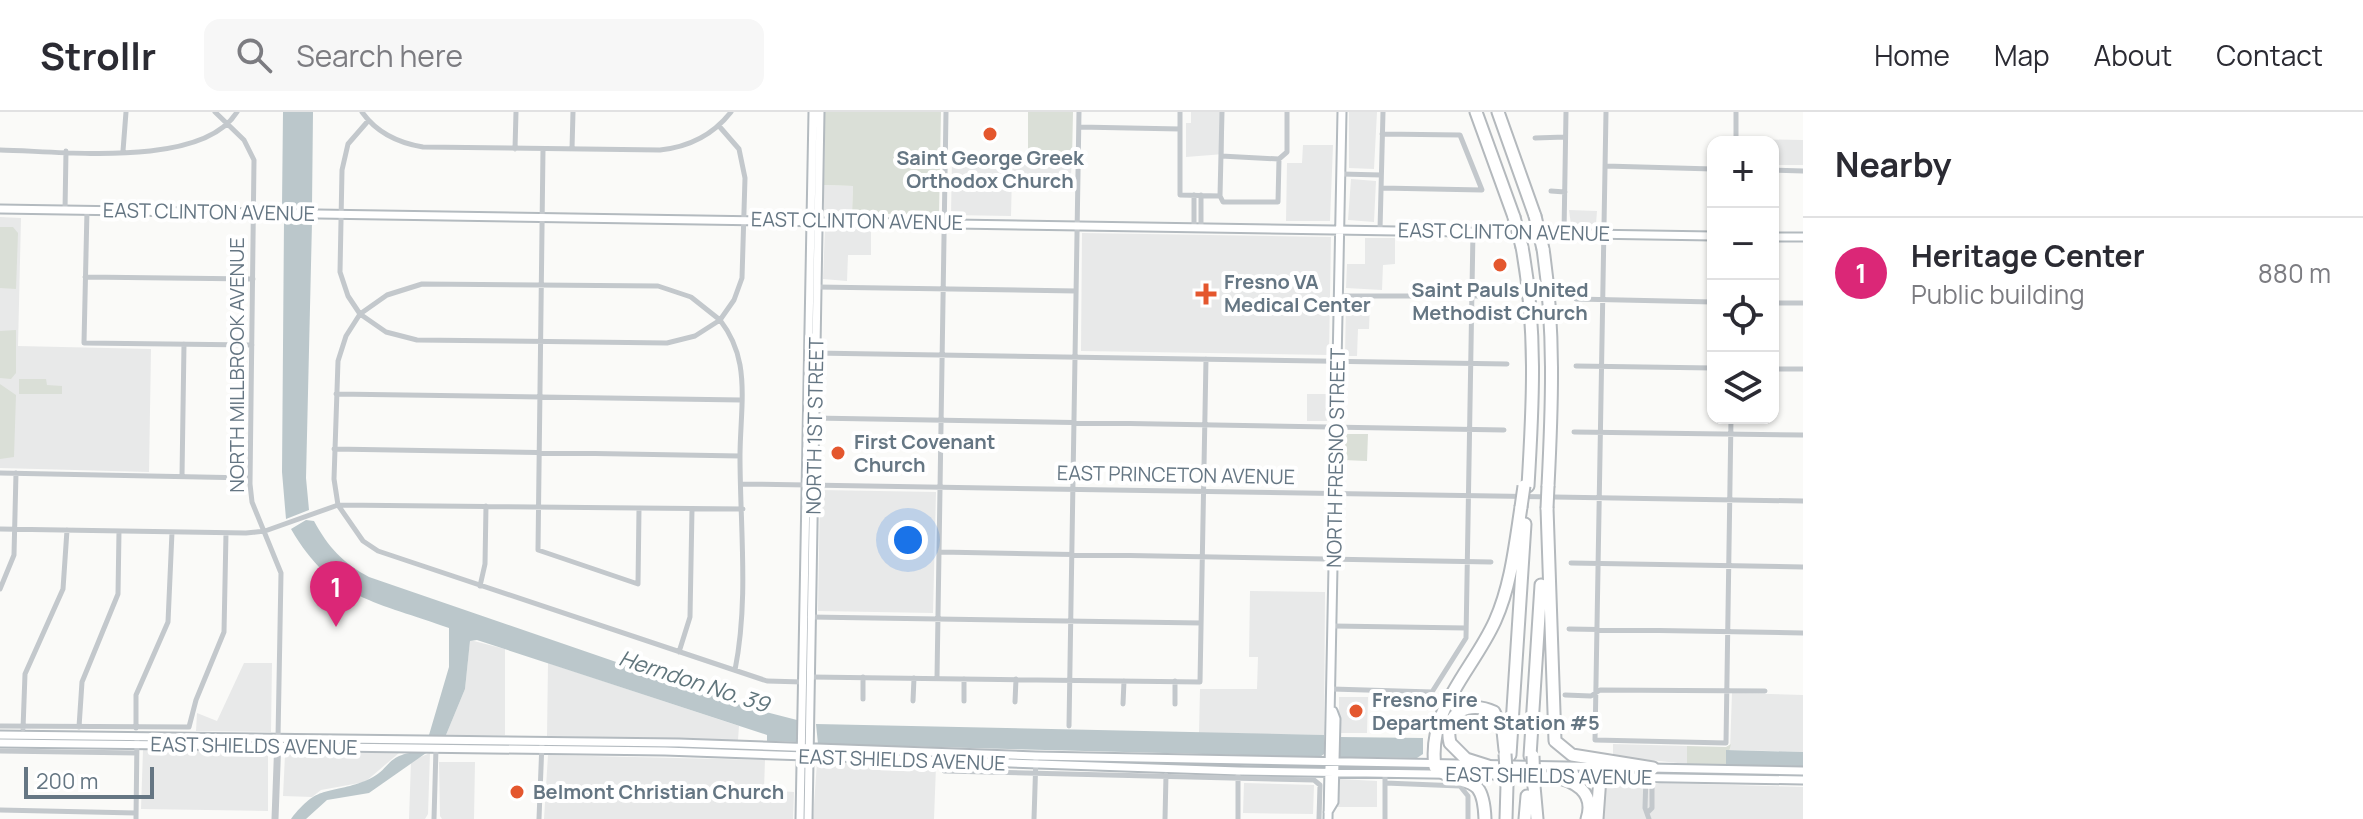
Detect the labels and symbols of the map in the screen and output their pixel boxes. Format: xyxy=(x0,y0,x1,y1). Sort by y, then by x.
marker: Saint George Greek Orthodox Church xyxy=(981,125,999,143)
place label: Saint George Greek Orthodox Church xyxy=(896,144,1085,194)
street label: EAST CLINTON AVENUE xyxy=(103,196,315,227)
street label: EAST CLINTON AVENUE xyxy=(751,205,963,236)
street label: EAST CLINTON AVENUE xyxy=(1398,216,1610,247)
street label: NORTH MILLBROOK AVENUE xyxy=(223,237,250,493)
marker: Saint Pauls United Methodist Church xyxy=(1491,256,1509,274)
place label: Fresno VA Medical Center xyxy=(1224,268,1371,318)
place label: Saint Pauls United Methodist Church xyxy=(1411,276,1589,326)
marker: Fresno VA Medical Center xyxy=(1195,283,1217,305)
street label: NORTH 1ST STREET xyxy=(799,337,830,515)
street label: NORTH FRESNO STREET xyxy=(1320,348,1351,568)
place label: First Covenant Church xyxy=(854,428,995,478)
marker: First Covenant Church xyxy=(829,444,847,462)
street label: EAST PRINCETON AVENUE xyxy=(1057,459,1295,490)
your location xyxy=(888,520,928,560)
pin: 1 xyxy=(310,561,362,627)
water label: Herndon No. 39 xyxy=(615,643,775,720)
place label: Fresno Fire Department Station #5 xyxy=(1372,686,1600,736)
marker: Fresno Fire Department Station #5 xyxy=(1347,702,1365,720)
street label: EAST SHIELDS AVENUE xyxy=(150,730,358,761)
street label: EAST SHIELDS AVENUE xyxy=(798,742,1006,777)
street label: EAST SHIELDS AVENUE xyxy=(1445,760,1653,791)
scale bar xyxy=(24,763,154,799)
place label: Belmont Christian Church xyxy=(533,778,784,805)
marker: Belmont Christian Church xyxy=(508,783,526,801)

